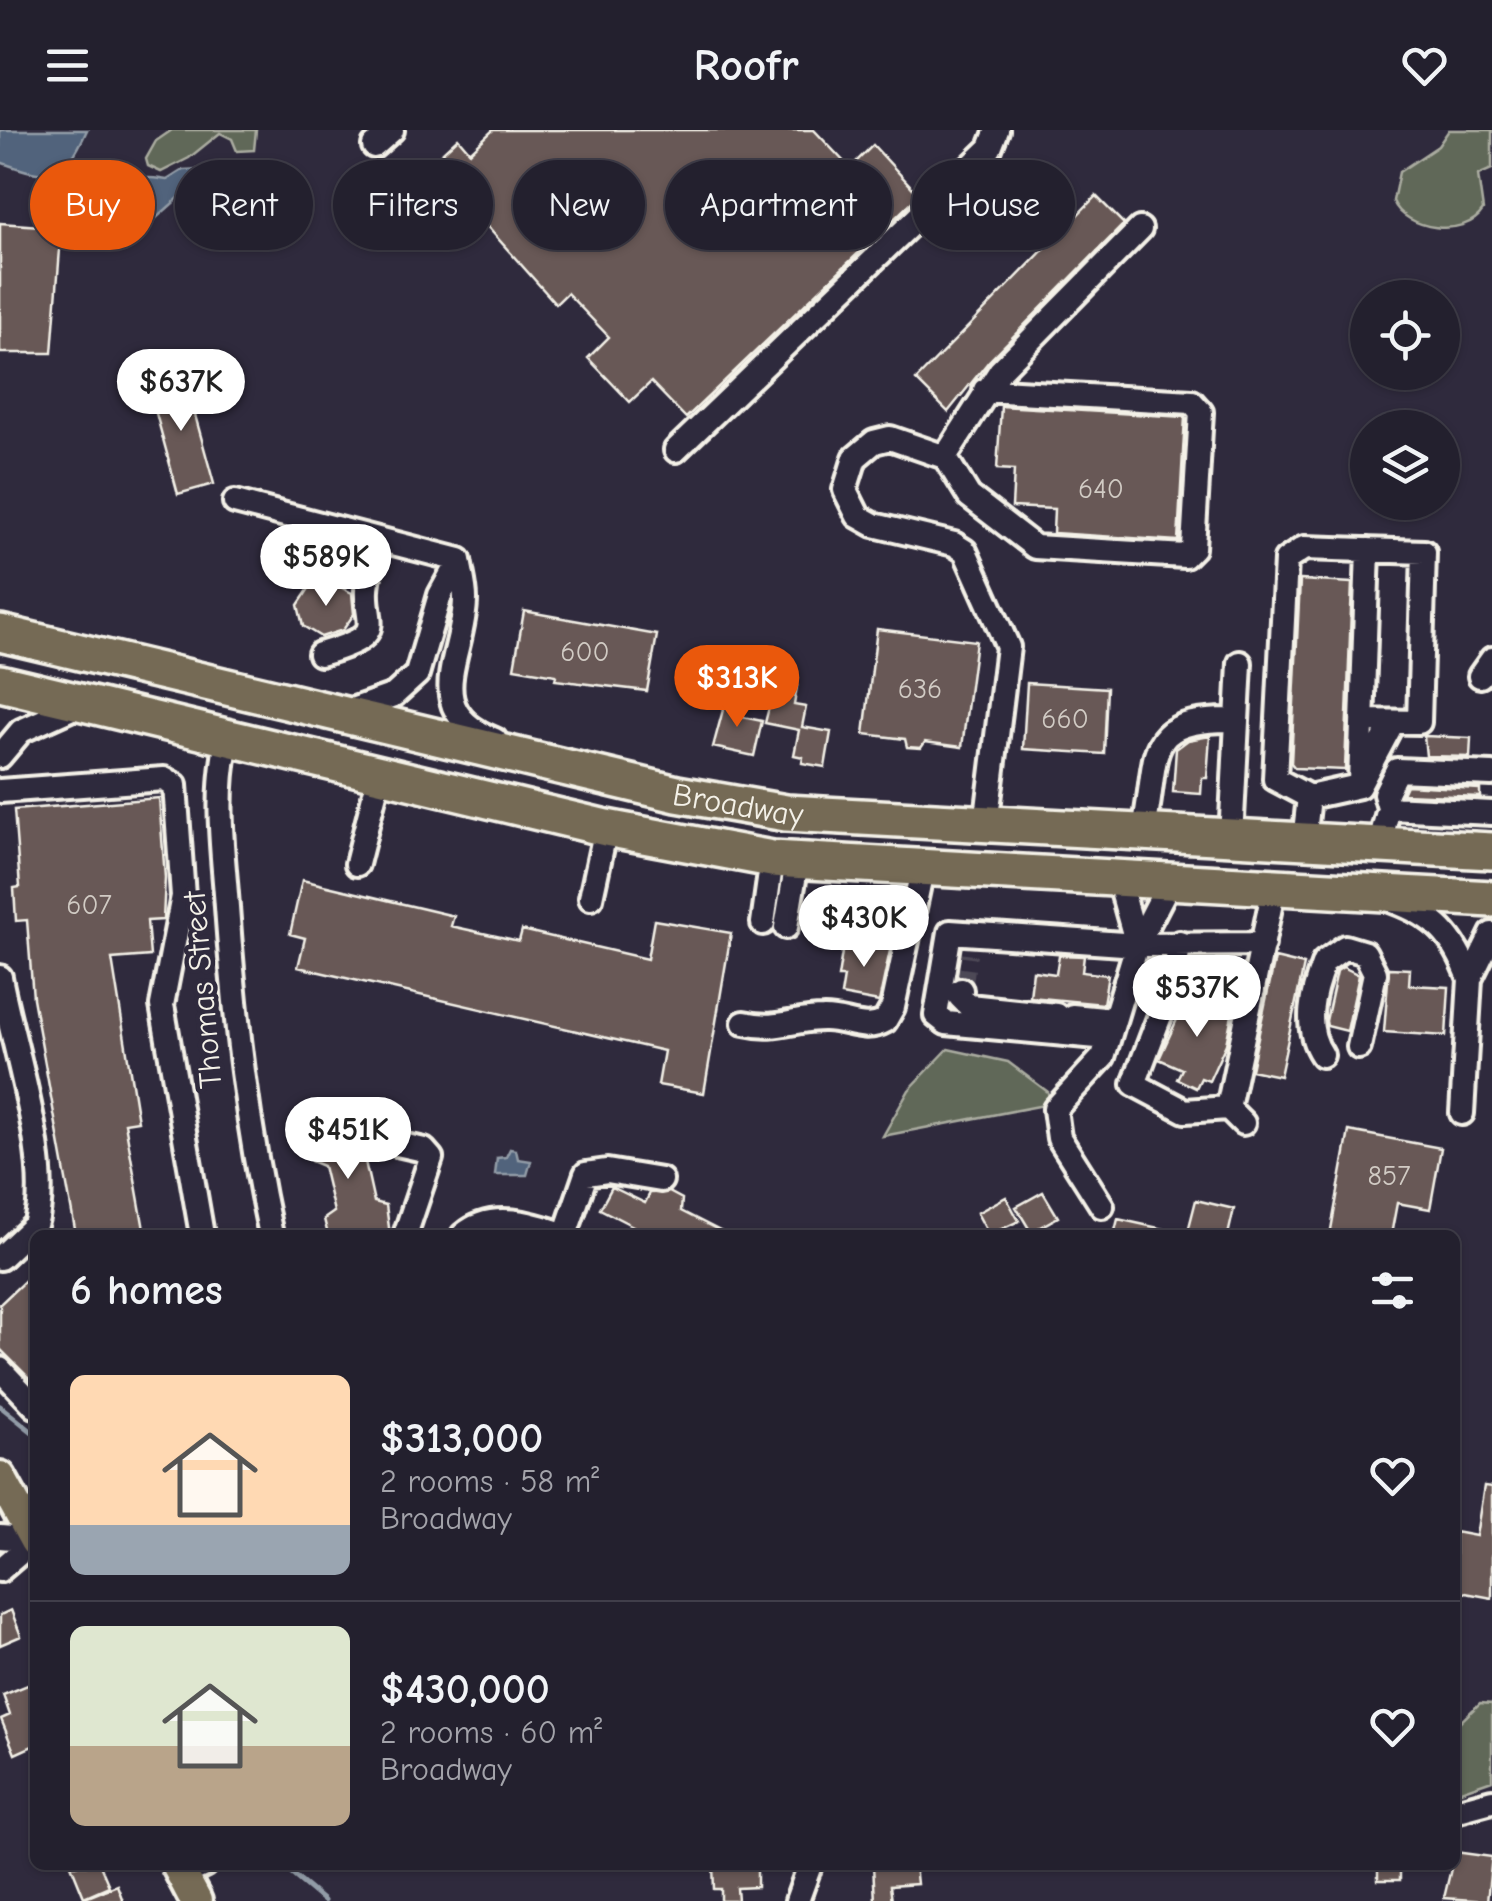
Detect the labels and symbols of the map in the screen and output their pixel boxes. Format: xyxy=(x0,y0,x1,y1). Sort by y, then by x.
pin: $637K xyxy=(111,349,251,434)
house number: 640 xyxy=(1078,473,1124,505)
pin: $589K xyxy=(256,524,396,609)
house number: 600 xyxy=(560,636,610,668)
pin: $313K xyxy=(667,645,807,730)
house number: 636 xyxy=(898,673,942,705)
house number: 660 xyxy=(1041,703,1089,735)
street label: Broadway xyxy=(670,776,805,833)
pin: $430K xyxy=(794,885,934,970)
house number: 607 xyxy=(66,889,112,921)
street label: Thomas Street xyxy=(175,889,230,1090)
pin: $537K xyxy=(1127,955,1267,1040)
pin: $451K xyxy=(278,1097,418,1182)
house number: 857 xyxy=(1368,1160,1410,1192)

